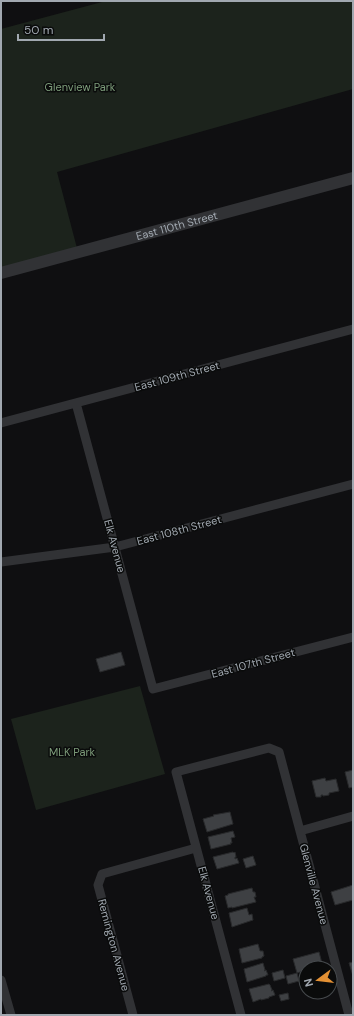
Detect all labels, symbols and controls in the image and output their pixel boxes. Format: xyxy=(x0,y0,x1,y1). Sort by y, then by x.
scale bar xyxy=(18,16,104,42)
text: 50 m xyxy=(24,22,53,38)
park label: Glenview Park xyxy=(45,80,116,94)
street label: East 110th Street xyxy=(134,208,219,243)
street label: East 109th Street xyxy=(133,358,221,394)
street label: East 108th Street xyxy=(135,512,223,548)
street label: Elk Avenue xyxy=(101,518,129,574)
street label: East 107th Street xyxy=(210,645,296,681)
park label: MLK Park xyxy=(49,745,96,759)
street label: Glenville Avenue xyxy=(296,842,332,926)
street label: Elk Avenue xyxy=(195,865,223,921)
street label: Remington Avenue xyxy=(95,897,133,993)
north arrow xyxy=(298,960,338,1000)
text: N xyxy=(301,977,316,988)

